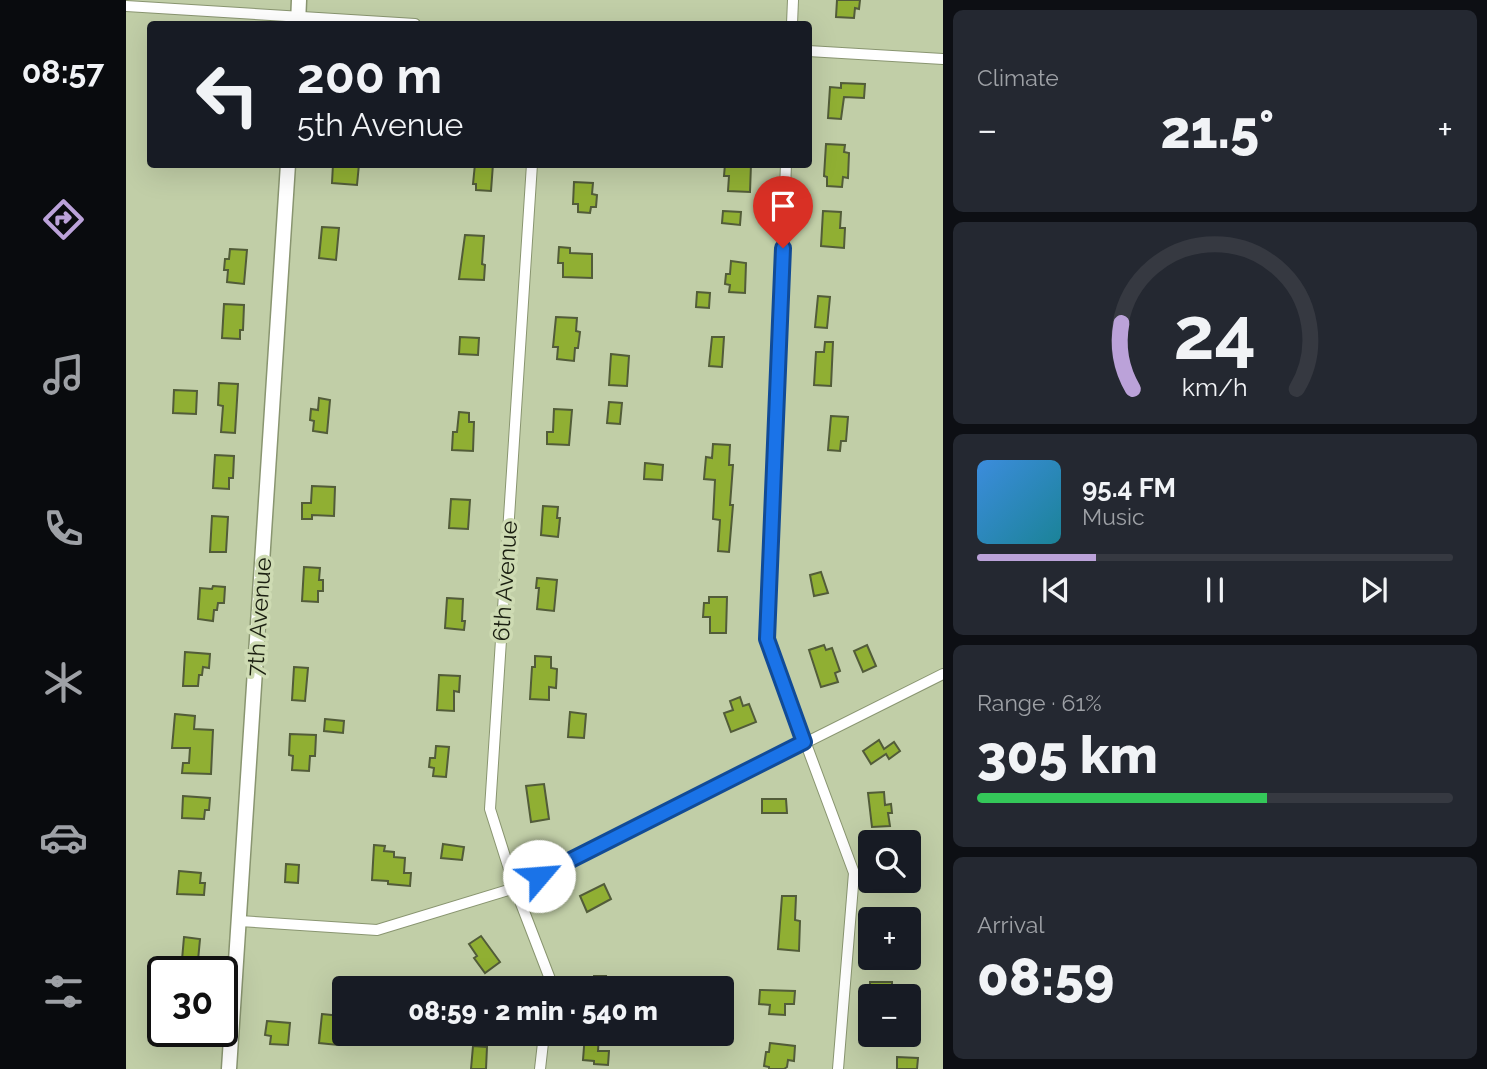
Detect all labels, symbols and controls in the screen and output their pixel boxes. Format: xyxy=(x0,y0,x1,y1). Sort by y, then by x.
text: 200 m xyxy=(297,47,442,104)
icon: left xyxy=(182,49,273,140)
text: 08:57 xyxy=(22,53,104,90)
text: Climate xyxy=(977,64,1059,91)
text: 21.5° xyxy=(1160,99,1274,160)
text: 5th Avenue xyxy=(297,106,463,143)
text: − xyxy=(977,107,997,152)
text: + xyxy=(1437,107,1453,152)
pin xyxy=(753,176,813,248)
icon: arrive xyxy=(764,187,802,225)
icon: directions xyxy=(39,195,88,244)
text: 24 xyxy=(1174,291,1256,376)
icon: music xyxy=(39,350,88,399)
text: km/h xyxy=(1182,371,1248,401)
text: 95.4 FM xyxy=(1082,473,1176,503)
text: Music xyxy=(1082,503,1145,530)
icon: phone xyxy=(39,504,88,553)
street label: 6th Avenue xyxy=(487,520,522,642)
street label: 7th Avenue xyxy=(241,557,276,677)
icon: previous xyxy=(1037,571,1075,609)
icon: pause xyxy=(1196,571,1234,609)
icon: next xyxy=(1355,571,1393,609)
icon: climate xyxy=(39,658,88,707)
text: Range · 61% xyxy=(977,689,1102,716)
text: 305 km xyxy=(977,724,1158,785)
icon: car xyxy=(39,813,88,862)
map controls xyxy=(858,830,921,1047)
button: search xyxy=(858,830,921,893)
position arrow xyxy=(502,839,576,913)
button: + xyxy=(858,907,921,970)
text: Arrival xyxy=(977,911,1044,938)
text: 08:59 xyxy=(977,946,1114,1007)
speed limit sign: 30 xyxy=(147,956,238,1047)
icon: filters xyxy=(39,967,88,1016)
button: − xyxy=(858,984,921,1047)
text: 08:59 · 2 min · 540 m xyxy=(408,996,658,1026)

